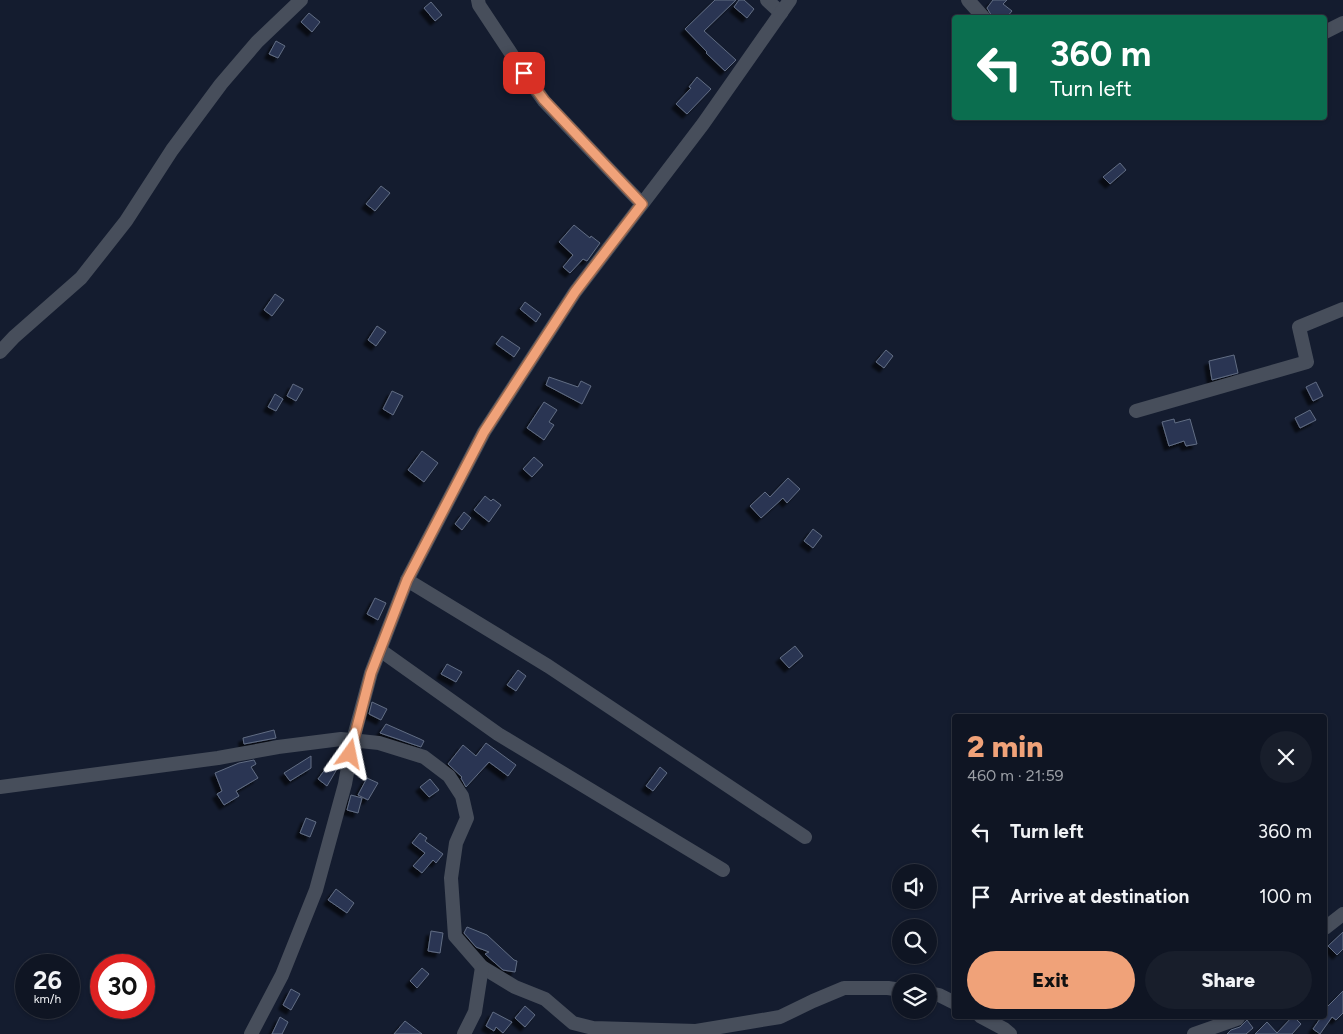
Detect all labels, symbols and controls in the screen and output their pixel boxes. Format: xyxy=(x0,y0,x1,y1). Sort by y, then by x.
text: 360 m xyxy=(1050,33,1151,75)
icon: left xyxy=(967,35,1032,100)
pin xyxy=(503,52,545,94)
icon: arrive xyxy=(510,59,538,87)
text: Turn left xyxy=(1050,75,1132,102)
position arrow xyxy=(323,727,375,779)
text: 2 min xyxy=(967,728,1044,765)
button: close xyxy=(1260,731,1312,783)
text: 460 m · 21:59 xyxy=(967,766,1064,785)
icon: left xyxy=(967,818,995,846)
text: Turn left xyxy=(1010,820,1084,843)
text: 360 m xyxy=(1258,820,1312,843)
map controls xyxy=(892,864,937,1019)
button: sound xyxy=(892,864,937,909)
icon: arrive xyxy=(967,883,995,911)
text: Arrive at destination xyxy=(1010,885,1189,908)
text: 100 m xyxy=(1259,885,1312,908)
button: search xyxy=(892,919,937,964)
button: Exit xyxy=(967,951,1135,1009)
button: Share xyxy=(1145,951,1312,1009)
speed limit sign: 30 xyxy=(90,954,155,1019)
text: 26 xyxy=(33,965,62,995)
button: layers xyxy=(892,974,937,1019)
text: km/h xyxy=(34,992,61,1006)

